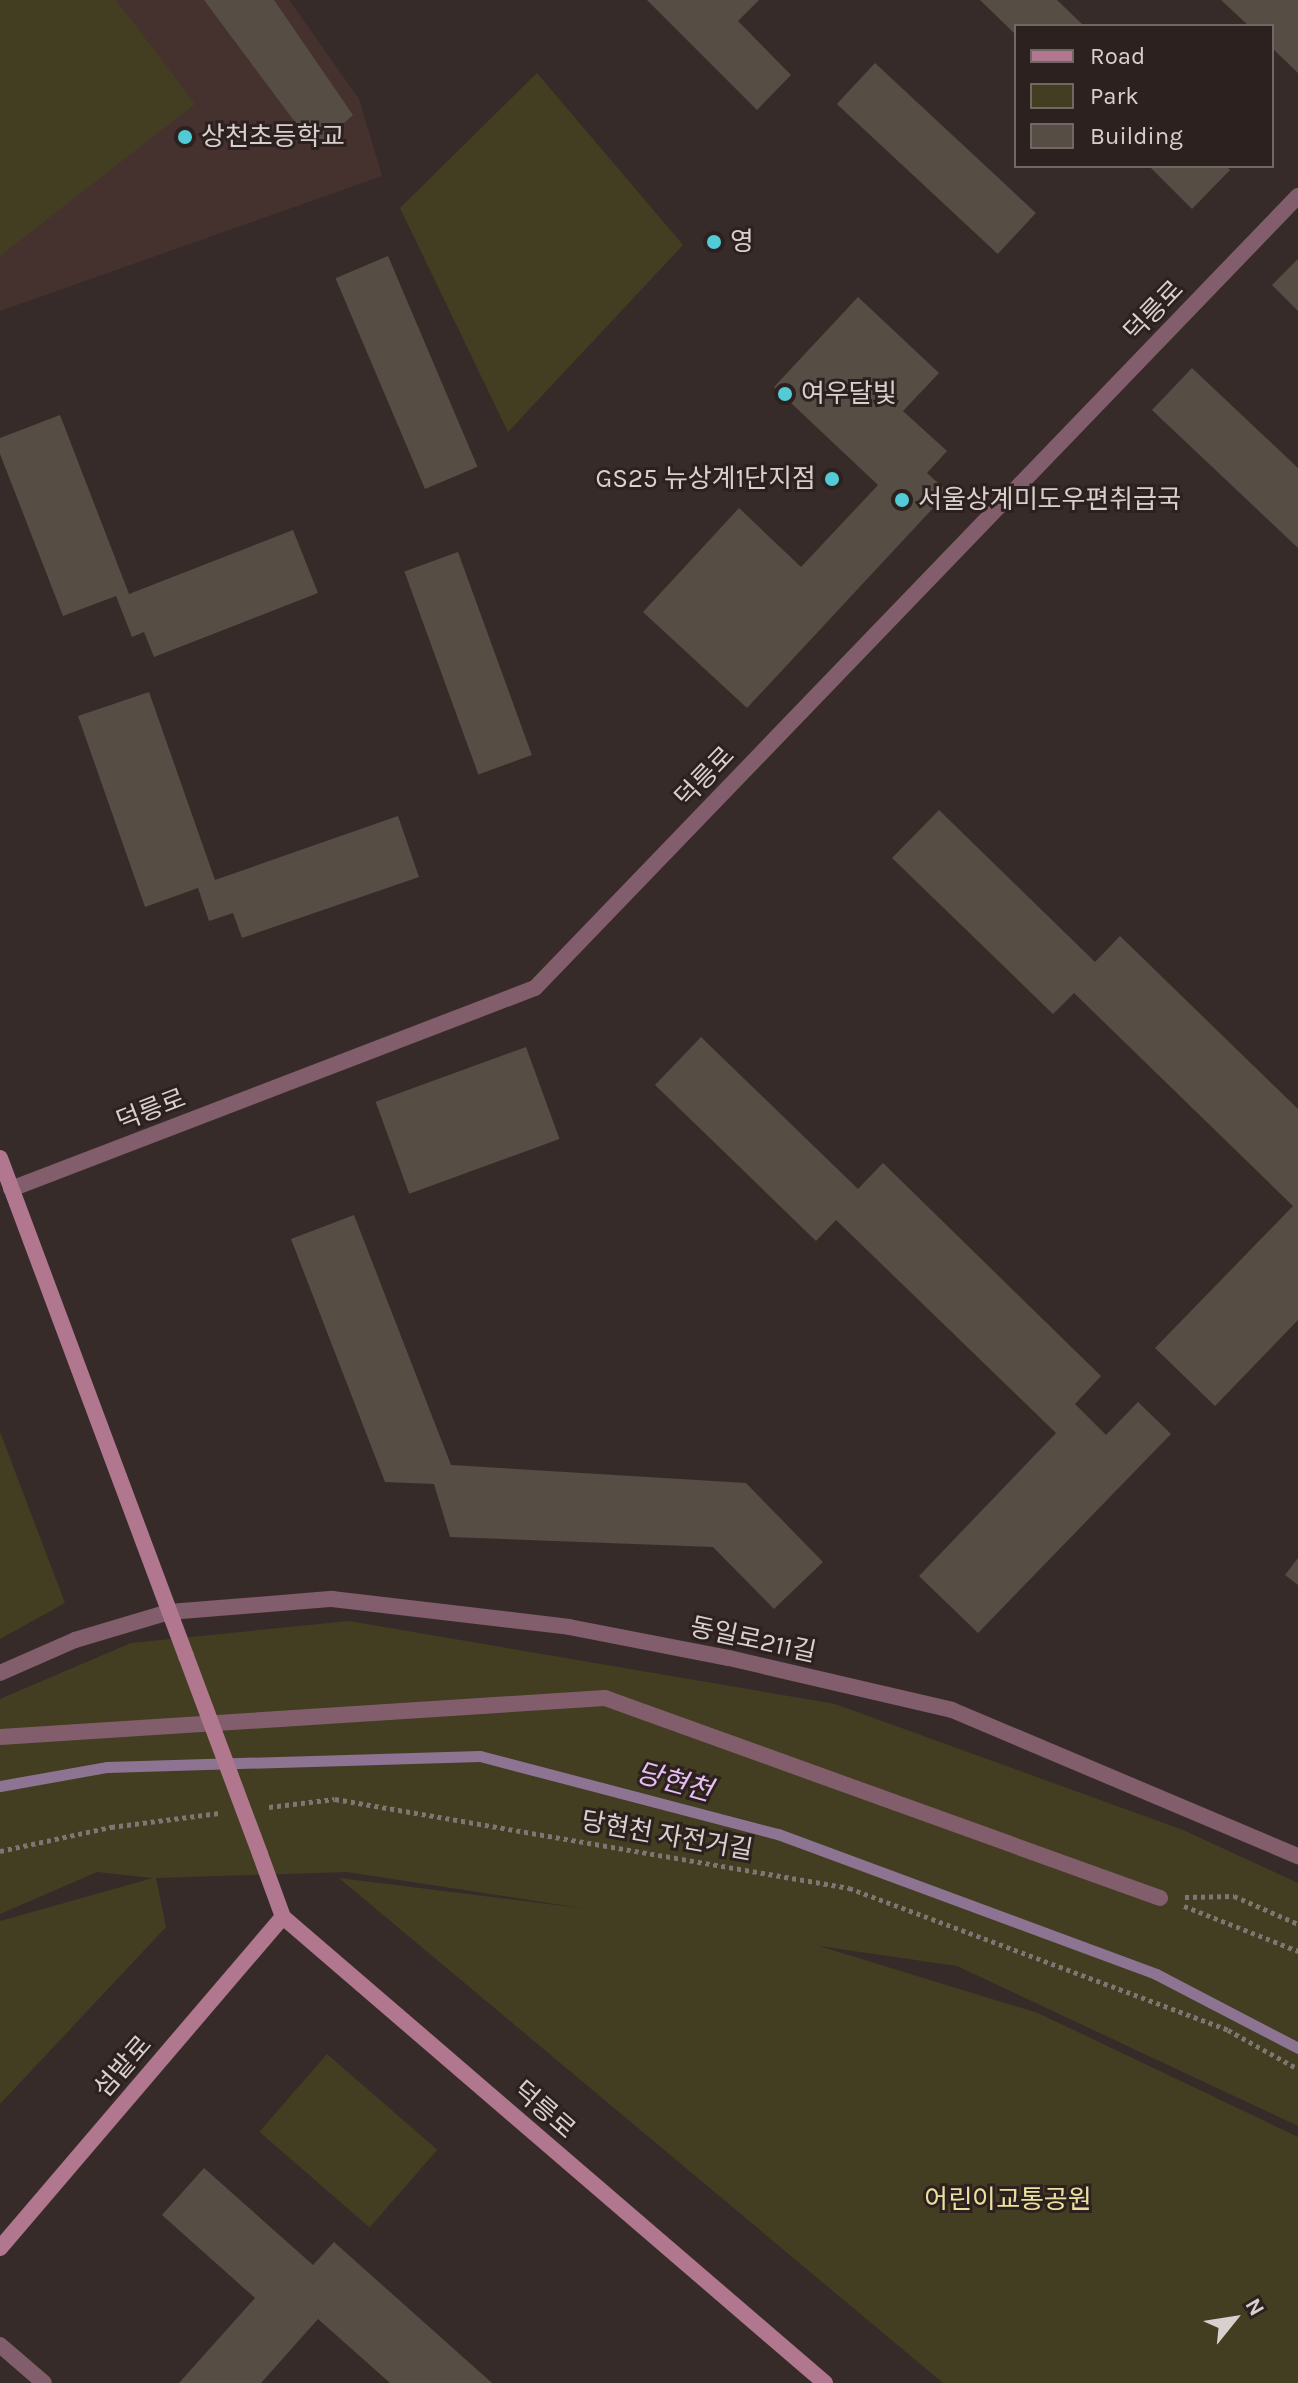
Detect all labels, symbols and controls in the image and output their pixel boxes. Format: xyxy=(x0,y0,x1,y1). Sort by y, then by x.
legend xyxy=(1014,24,1274,168)
text: Road xyxy=(1090,42,1145,70)
text: Park xyxy=(1090,82,1139,110)
place label: 상천초등학교 xyxy=(201,121,345,153)
text: Building xyxy=(1090,122,1183,150)
marker: 상천초등학교 xyxy=(176,128,194,146)
place label: 영 xyxy=(730,226,754,258)
marker: 영 xyxy=(705,233,723,251)
street label: 덕릉로 xyxy=(1118,274,1190,348)
place label: 여우달빛 xyxy=(801,378,897,410)
marker: 여우달빛 xyxy=(776,385,794,403)
place label: GS25 뉴상계1단지점 xyxy=(596,463,816,495)
marker: GS25 뉴상계1단지점 xyxy=(823,470,841,488)
place label: 서울상계미도우편취급국 xyxy=(918,484,1181,516)
marker: 서울상계미도우편취급국 xyxy=(893,491,911,509)
street label: 덕릉로 xyxy=(669,740,741,814)
street label: 덕릉로 xyxy=(112,1083,190,1137)
street label: 동일로211길 xyxy=(687,1611,819,1669)
water label: 당현천 xyxy=(632,1756,716,1808)
street label: 당현천 자전거길 xyxy=(579,1806,755,1866)
street label: 섬밭로 xyxy=(88,2030,158,2104)
street label: 덕릉로 xyxy=(507,2075,581,2145)
park label: 어린이교통공원 xyxy=(924,2184,1092,2216)
north arrow xyxy=(1194,2279,1274,2359)
text: N xyxy=(1240,2294,1270,2320)

